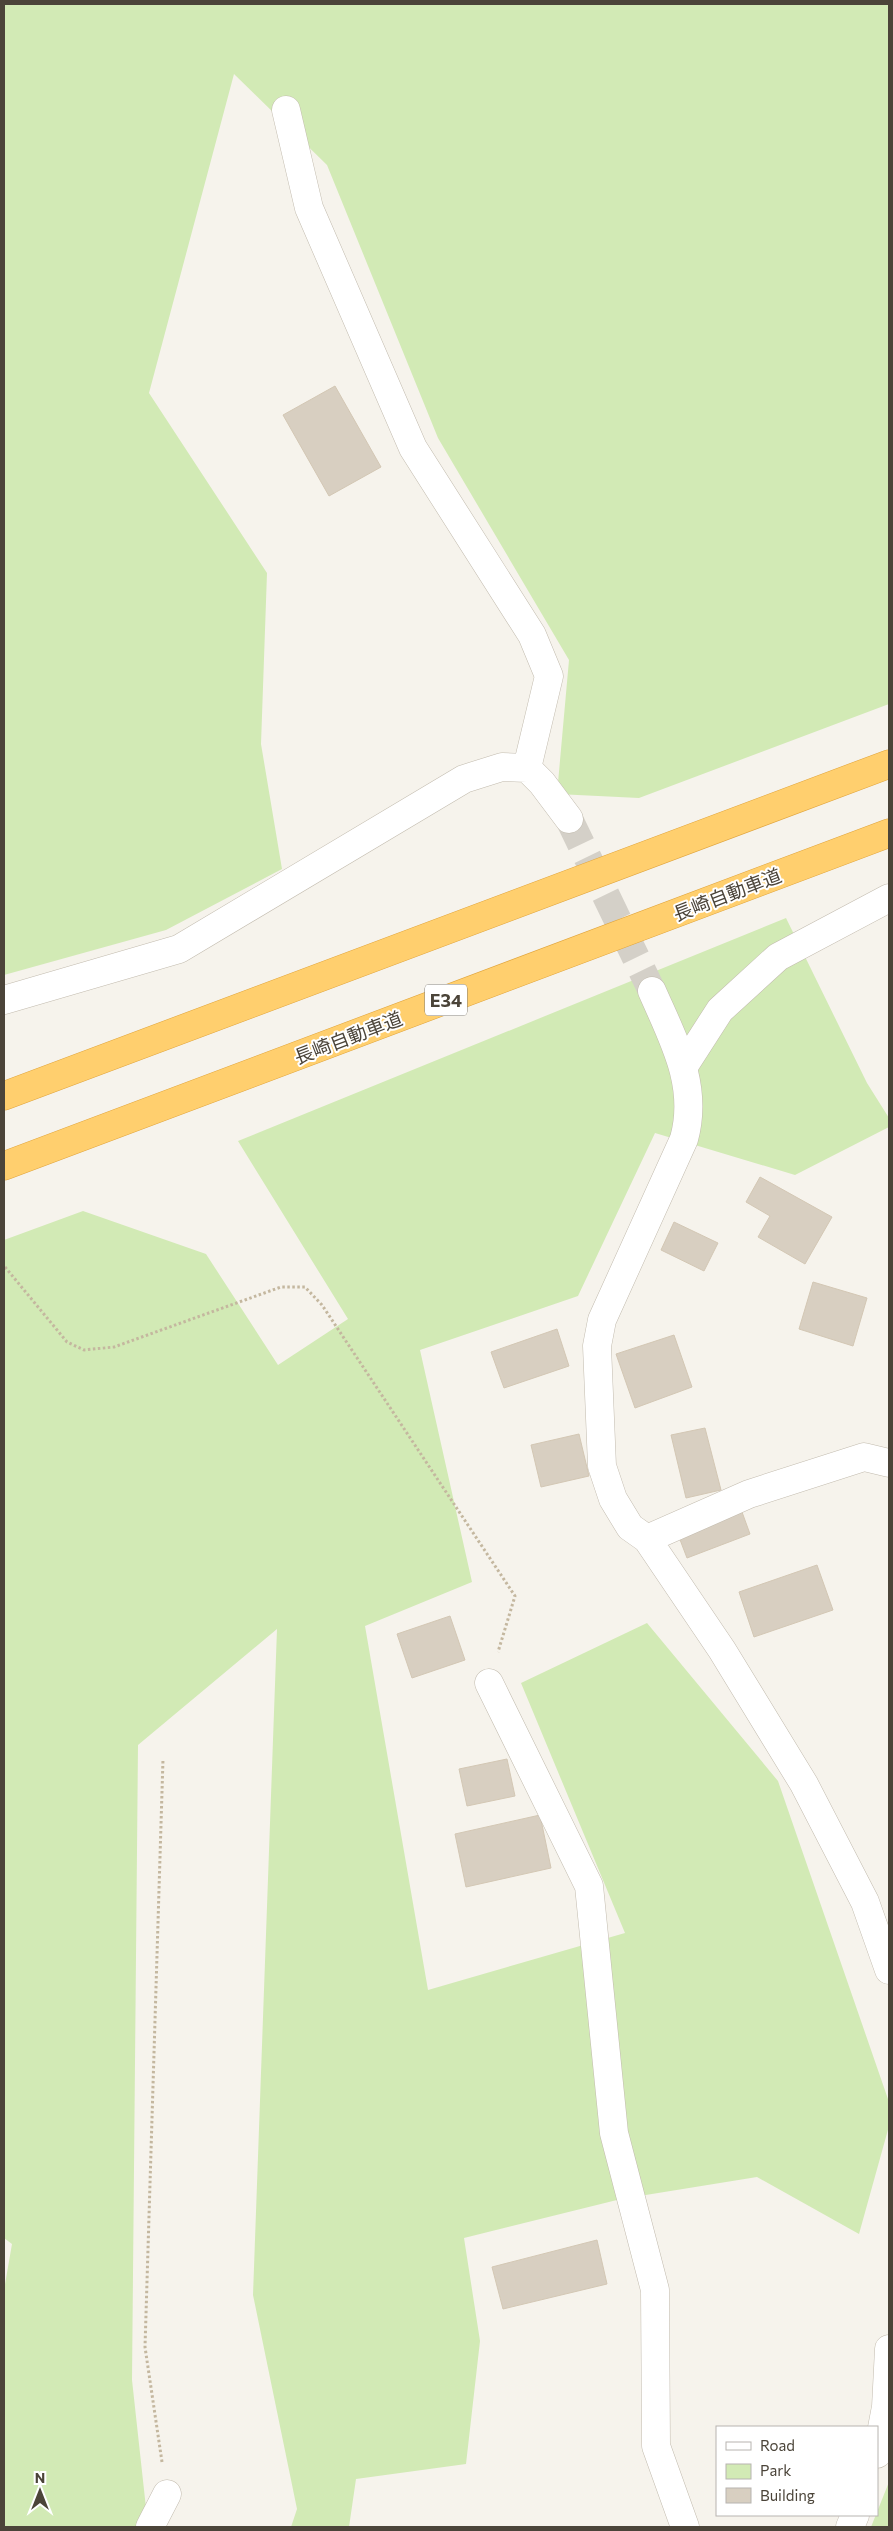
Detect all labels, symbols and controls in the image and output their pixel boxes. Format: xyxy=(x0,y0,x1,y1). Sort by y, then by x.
street label: 長崎自動車道 xyxy=(670,863,784,925)
road number: E34 xyxy=(425,984,467,1016)
street label: 長崎自動車道 xyxy=(291,1006,405,1068)
legend xyxy=(716,2426,878,2516)
text: Road xyxy=(760,2436,795,2454)
text: Park xyxy=(760,2461,791,2479)
north arrow xyxy=(15,2466,65,2516)
text: N xyxy=(35,2469,45,2486)
text: Building xyxy=(760,2486,815,2504)

